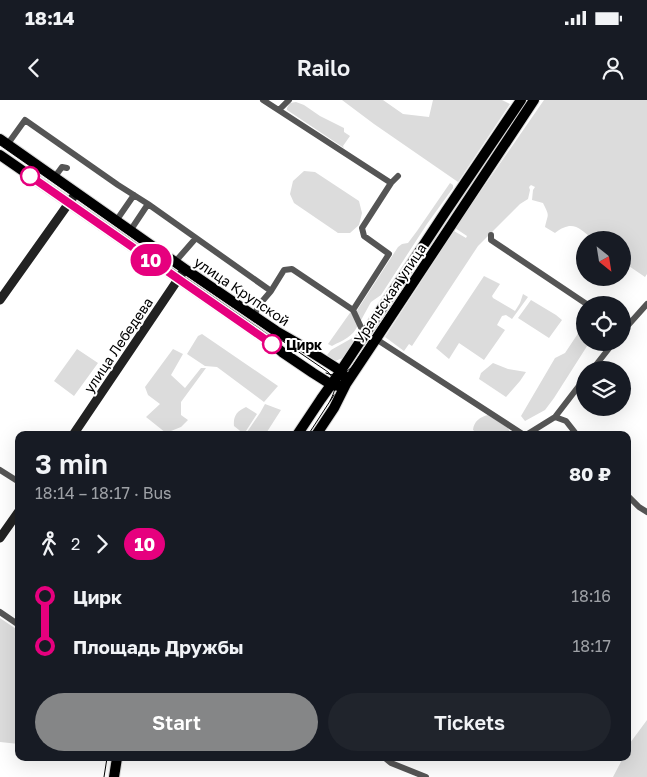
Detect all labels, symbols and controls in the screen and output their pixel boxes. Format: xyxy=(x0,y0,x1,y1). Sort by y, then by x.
text: 18:14 xyxy=(25,6,75,29)
icon: back xyxy=(20,54,48,82)
text: Railo xyxy=(297,54,350,81)
icon: person xyxy=(599,54,627,82)
unlabelled marker xyxy=(20,166,40,186)
north arrow xyxy=(576,231,631,286)
map controls xyxy=(576,231,631,416)
street label: Уральская улица xyxy=(350,240,430,346)
line badge: 10 xyxy=(128,244,174,276)
text: 10 xyxy=(141,249,161,271)
street label: улица Крупской xyxy=(191,253,293,329)
street label: улица Лебедева xyxy=(80,294,156,396)
button: locate xyxy=(576,296,631,351)
marker: Цирк xyxy=(262,334,282,354)
place label: Цирк xyxy=(286,336,322,353)
button: layers xyxy=(576,361,631,416)
text: 3 min xyxy=(35,447,108,480)
text: 80 ₽ xyxy=(569,462,611,485)
text: 18:14 – 18:17 · Bus xyxy=(35,483,172,503)
icon: walk xyxy=(35,530,63,558)
icon: forward xyxy=(88,530,116,558)
text: 10 xyxy=(134,533,155,555)
text: 2 xyxy=(71,534,80,554)
text: Цирк xyxy=(73,585,122,608)
text: 18:16 xyxy=(571,586,611,606)
text: Площадь Дружбы xyxy=(73,635,243,658)
text: 18:17 xyxy=(572,636,611,656)
button: Start xyxy=(35,693,318,751)
button: Tickets xyxy=(328,693,611,751)

